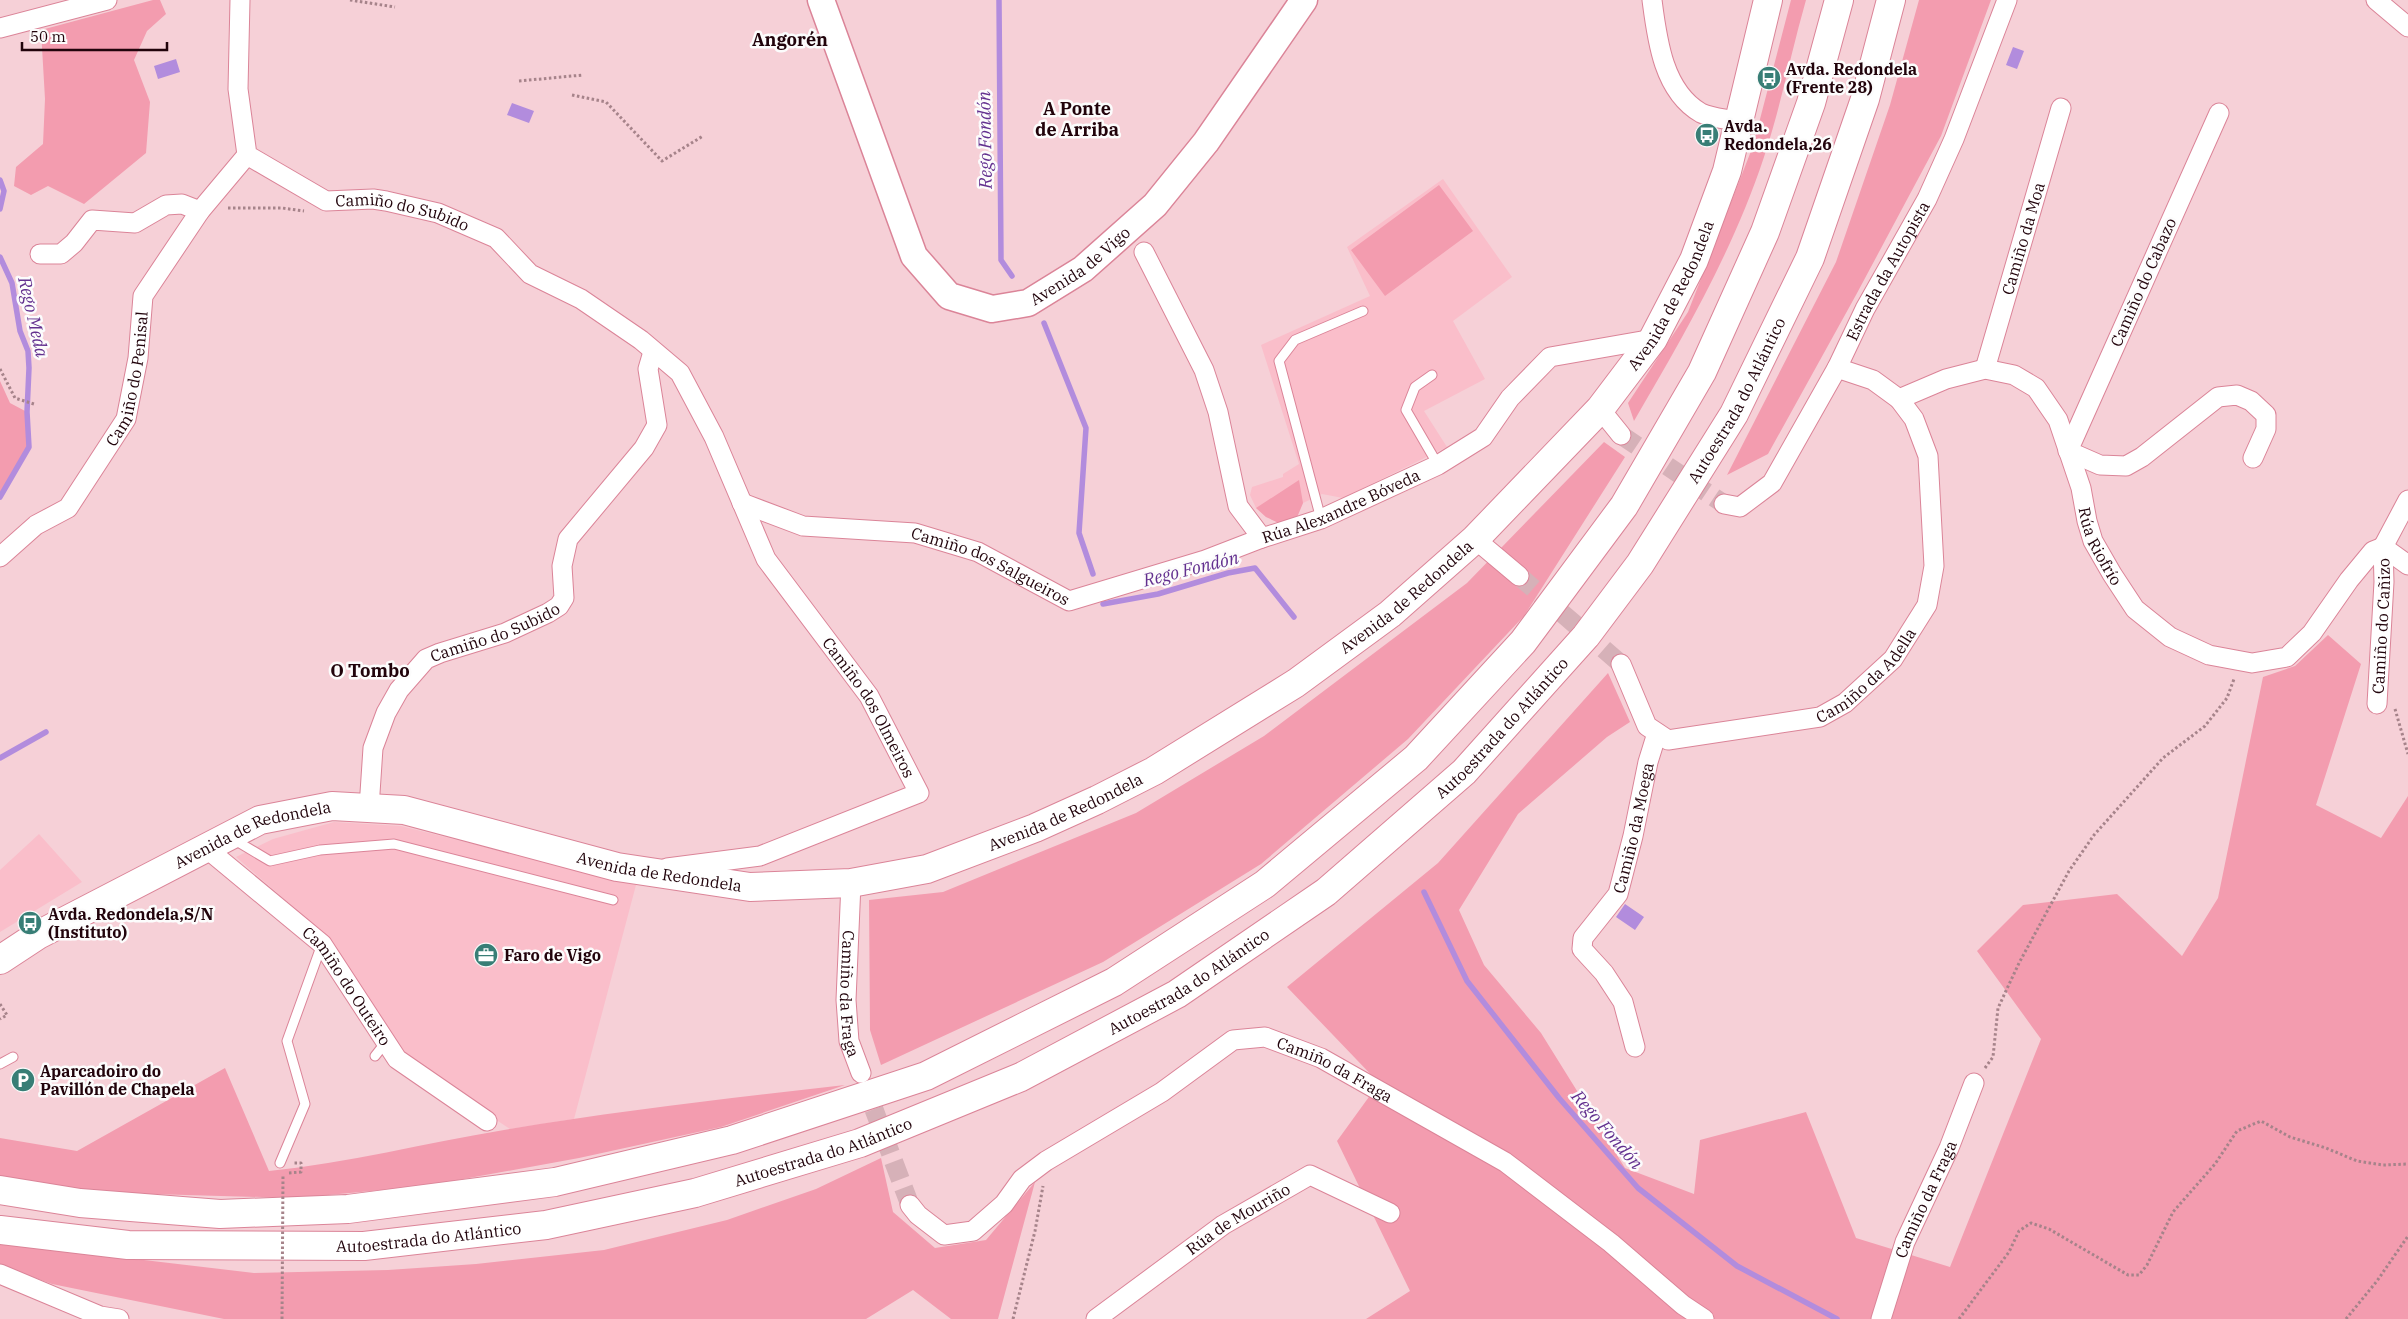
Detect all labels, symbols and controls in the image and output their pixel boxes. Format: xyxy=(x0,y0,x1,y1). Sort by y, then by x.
scale bar xyxy=(22,20,168,52)
text: 50 m xyxy=(30,27,66,46)
district label: Angorén xyxy=(752,28,828,51)
place label: Avda. Redondela (Frente 28) xyxy=(1786,59,1917,97)
bus stop icon: Avda. Redondela (Frente 28) xyxy=(1756,65,1782,91)
water label: Rego Fondón xyxy=(972,90,997,190)
district label: A Ponte de Arriba xyxy=(1035,97,1119,141)
place label: Avda. Redondela,26 xyxy=(1724,116,1832,154)
bus stop icon: Avda. Redondela,26 xyxy=(1694,122,1720,148)
street label: Camiño da Moa xyxy=(1997,180,2049,297)
street label: Camiño do Subido xyxy=(335,189,472,235)
street label: Estrada da Autopista xyxy=(1842,197,1934,344)
street label: Camiño do Cabazo xyxy=(2106,214,2180,350)
street label: Avenida de Redondela xyxy=(1623,217,1718,374)
street label: Avenida de Vigo xyxy=(1026,222,1134,309)
water label: Rego Meda xyxy=(13,273,54,360)
street label: Camiño do Penisal xyxy=(101,310,152,450)
street label: Autoestrada do Atlántico xyxy=(1683,314,1790,487)
street label: Rúa Alexandre Bóveda xyxy=(1259,465,1423,547)
street label: Rúa Riofrío xyxy=(2075,505,2127,589)
street label: Camiño dos Salgueiros xyxy=(909,522,1073,609)
street label: Avenida de Redondela xyxy=(1336,535,1477,658)
water label: Rego Fondón xyxy=(1140,545,1242,592)
street label: Camiño do Cañizo xyxy=(2368,558,2394,695)
street label: Camiño do Subido xyxy=(427,598,564,666)
street label: Camiño da Adella xyxy=(1812,624,1920,727)
street label: Camiño dos Olmeiros xyxy=(818,633,919,781)
street label: Autoestrada do Atlántico xyxy=(1431,653,1572,803)
district label: O Tombo xyxy=(330,659,410,682)
street label: Camiño da Moega xyxy=(1609,760,1658,895)
street label: Avenida de Redondela xyxy=(985,768,1146,855)
street label: Avenida de Redondela xyxy=(171,796,333,873)
street label: Avenida de Redondela xyxy=(575,847,743,896)
place label: Avda. Redondela,S/N (Instituto) xyxy=(48,904,213,942)
bus stop icon: Avda. Redondela,S/N (Instituto) xyxy=(17,910,43,936)
street label: Camiño do Outeiro xyxy=(298,922,395,1049)
street label: Autoestrada do Atlántico xyxy=(1105,924,1273,1039)
street label: Camiño da Fraga xyxy=(836,930,864,1060)
office icon: Faro de Vigo xyxy=(473,942,499,968)
place label: Faro de Vigo xyxy=(504,945,601,965)
street label: Camiño da Fraga xyxy=(1274,1032,1397,1107)
place label: Aparcadoiro do Pavillón de Chapela xyxy=(40,1061,195,1099)
parking icon: Aparcadoiro do Pavillón de Chapela xyxy=(10,1067,36,1093)
water label: Rego Fondón xyxy=(1566,1084,1649,1175)
street label: Autoestrada do Atlántico xyxy=(732,1113,915,1191)
street label: Camiño da Fraga xyxy=(1891,1137,1961,1261)
street label: Rúa de Mouriño xyxy=(1182,1179,1294,1259)
street label: Autoestrada do Atlántico xyxy=(336,1218,522,1256)

